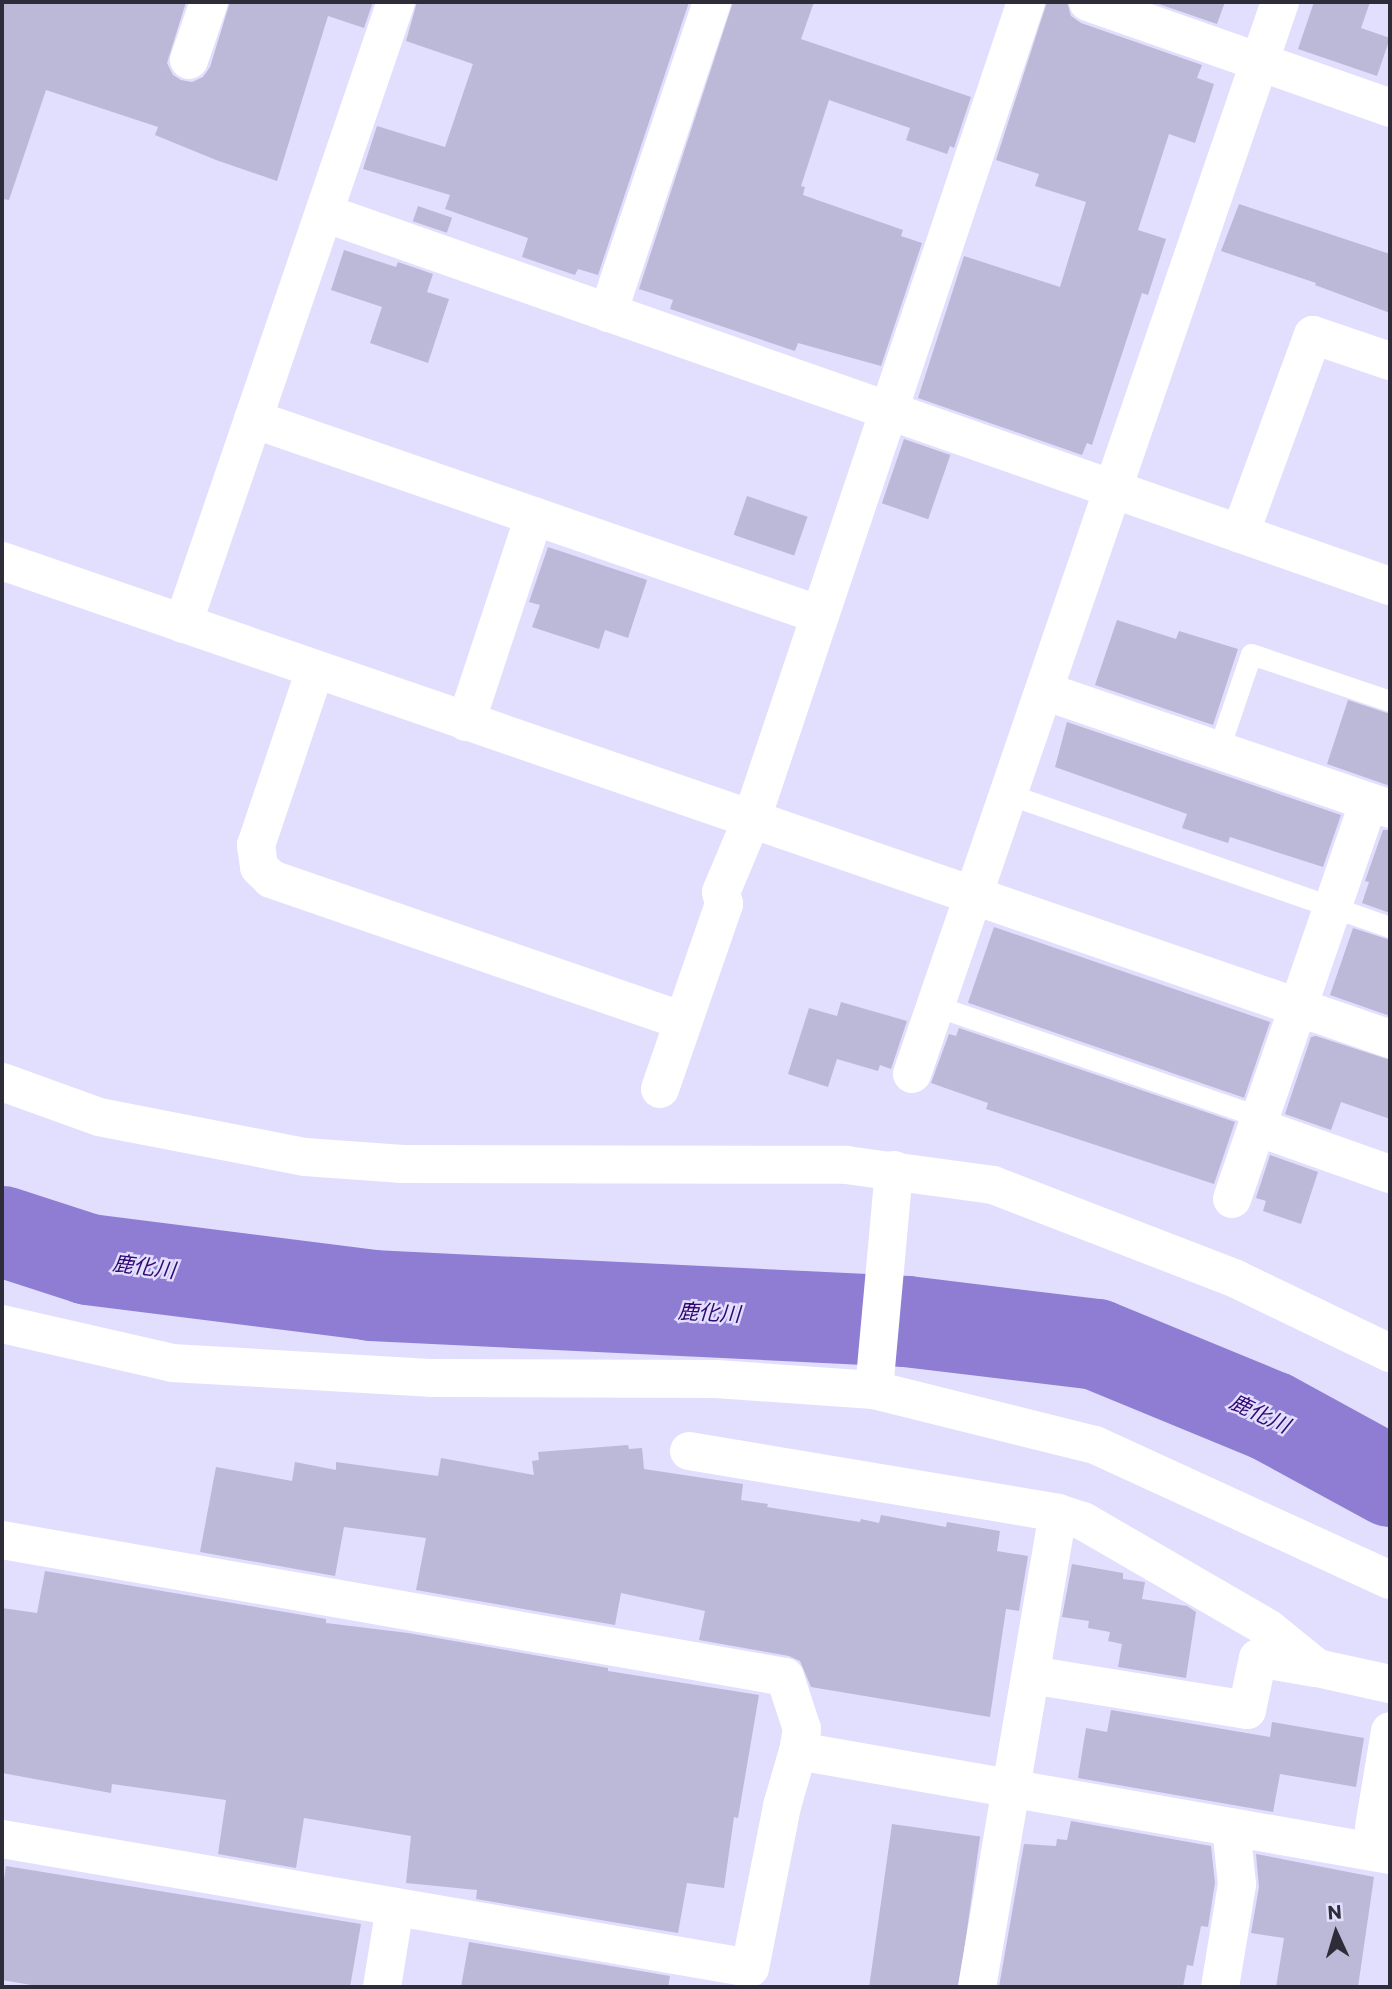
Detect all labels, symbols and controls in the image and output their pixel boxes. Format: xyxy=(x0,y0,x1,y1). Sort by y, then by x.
water label: 鹿化川 xyxy=(111,1250,177,1282)
water label: 鹿化川 xyxy=(677,1298,741,1326)
water label: 鹿化川 xyxy=(1226,1388,1294,1438)
north arrow xyxy=(1301,1898,1371,1968)
text: N xyxy=(1327,1900,1342,1924)

